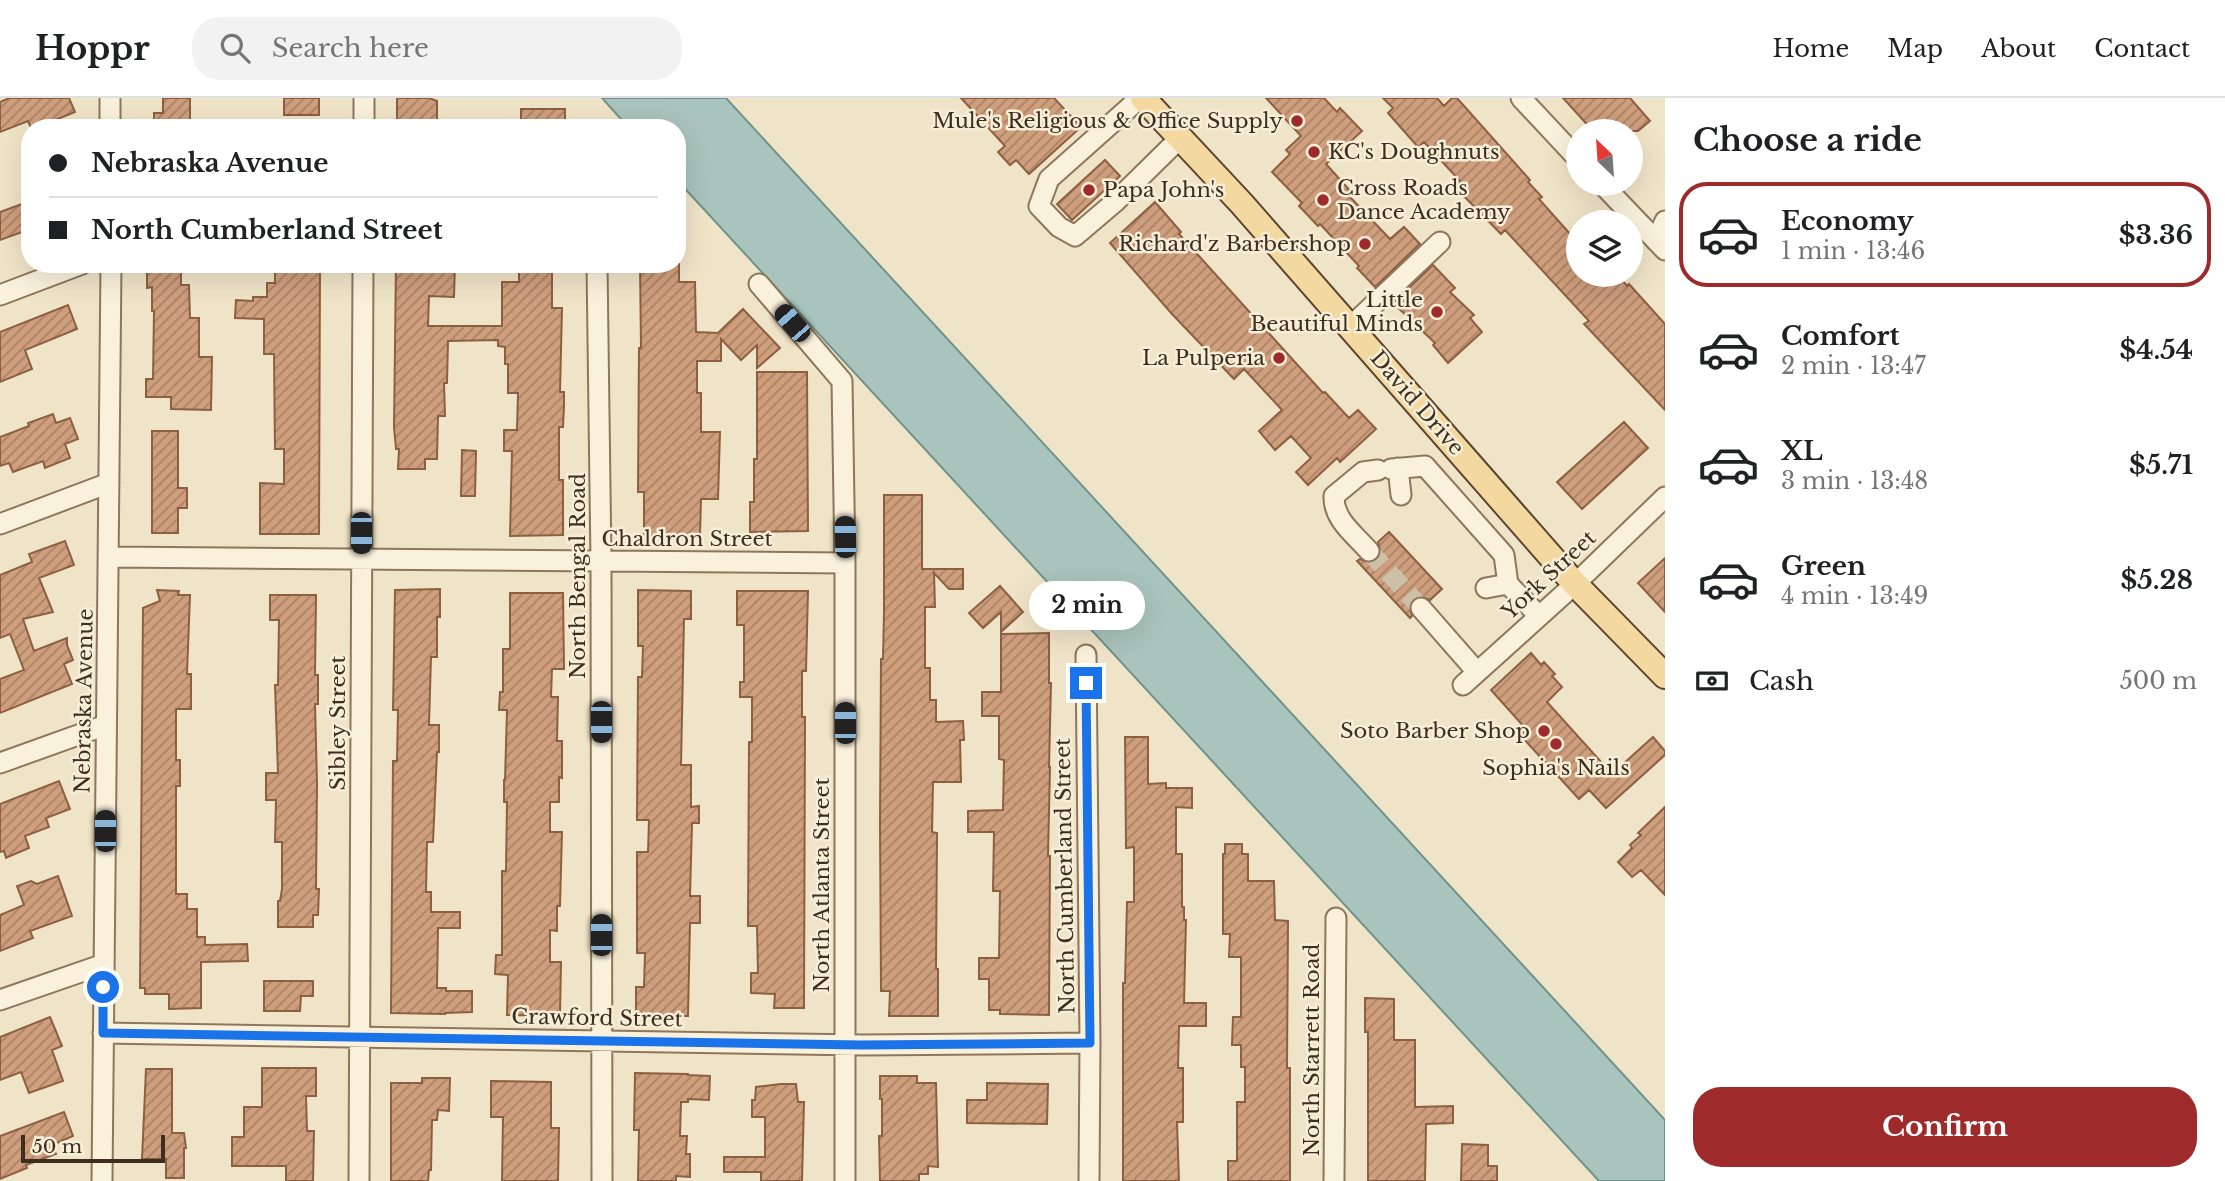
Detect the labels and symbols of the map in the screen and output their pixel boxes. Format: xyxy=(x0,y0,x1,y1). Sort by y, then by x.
place label: Mule's Religious & Office Supply xyxy=(932,108,1284,134)
marker: Mule's Religious & Office Supply xyxy=(1289,113,1305,129)
north arrow xyxy=(1566,119,1643,196)
place label: KC's Doughnuts xyxy=(1328,139,1500,165)
marker: KC's Doughnuts xyxy=(1306,144,1322,160)
place label: Cross Roads Dance Academy xyxy=(1337,175,1511,225)
place label: Papa John's xyxy=(1103,177,1224,203)
marker: Papa John's xyxy=(1081,182,1097,198)
marker: Cross Roads Dance Academy xyxy=(1315,192,1331,208)
place label: Richard'z Barbershop xyxy=(1118,231,1351,257)
marker: Richard'z Barbershop xyxy=(1357,236,1373,252)
place label: Little Beautiful Minds xyxy=(1250,287,1423,337)
car xyxy=(771,300,814,346)
marker: Little Beautiful Minds xyxy=(1429,304,1445,320)
place label: La Pulperia xyxy=(1142,345,1265,371)
street label: David Drive xyxy=(1365,345,1469,461)
marker: La Pulperia xyxy=(1271,350,1287,366)
street label: North Bengal Road xyxy=(565,473,591,679)
car xyxy=(351,512,372,554)
car xyxy=(835,516,856,558)
street label: York Street xyxy=(1496,525,1601,626)
street label: Chaldron Street xyxy=(601,526,773,552)
callout: 2 min xyxy=(1028,582,1144,630)
street label: Nebraska Avenue xyxy=(69,608,99,794)
street label: Sibley Street xyxy=(325,655,351,791)
route end xyxy=(1070,667,1102,699)
car xyxy=(591,701,612,743)
car xyxy=(835,702,856,744)
place label: Soto Barber Shop xyxy=(1340,718,1530,744)
marker: Soto Barber Shop xyxy=(1536,723,1552,739)
marker: Sophia's Nails xyxy=(1548,736,1564,752)
street label: North Cumberland Street xyxy=(1050,738,1080,1014)
place label: Sophia's Nails xyxy=(1482,755,1630,781)
street label: North Atlanta Street xyxy=(809,777,835,993)
car xyxy=(95,810,116,852)
car xyxy=(591,914,612,956)
street label: North Starrett Road xyxy=(1299,943,1325,1157)
route start xyxy=(87,971,119,1003)
street label: Crawford Street xyxy=(511,1004,683,1032)
scale bar xyxy=(21,1132,164,1164)

